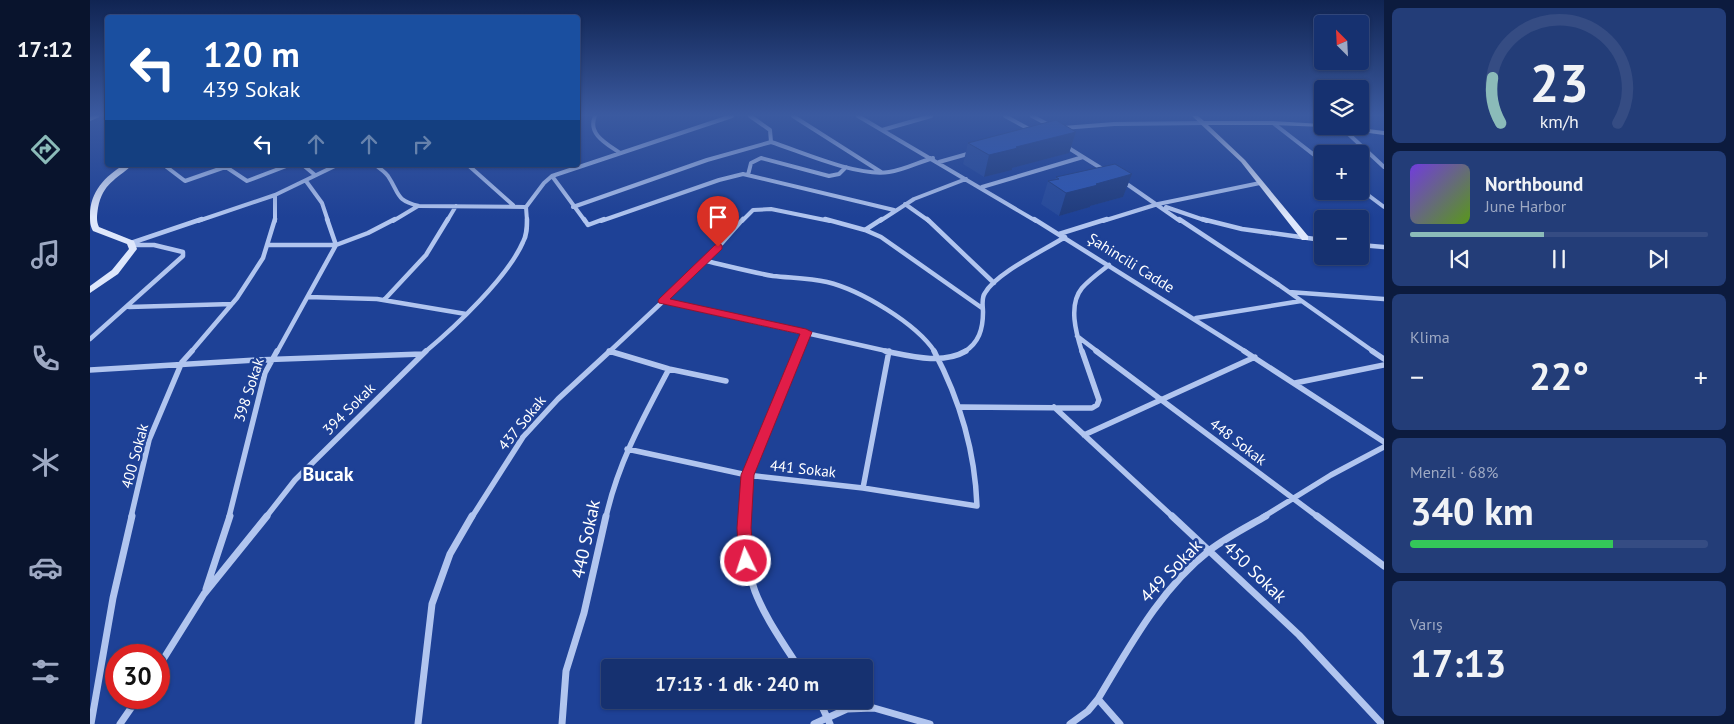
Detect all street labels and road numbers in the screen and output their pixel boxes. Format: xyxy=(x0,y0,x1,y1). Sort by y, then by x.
street label: Şahincili Cadde xyxy=(1084,228,1178,297)
street label: 398 Sokak xyxy=(229,355,268,424)
street label: 394 Sokak xyxy=(318,378,379,439)
street label: 437 Sokak xyxy=(494,391,550,454)
street label: 448 Sokak xyxy=(1206,414,1271,470)
street label: 400 Sokak xyxy=(117,421,152,490)
street label: 441 Sokak xyxy=(769,456,838,482)
street label: 440 Sokak xyxy=(566,497,605,580)
street label: 449 Sokak xyxy=(1135,534,1207,607)
street label: 450 Sokak xyxy=(1219,536,1292,608)

